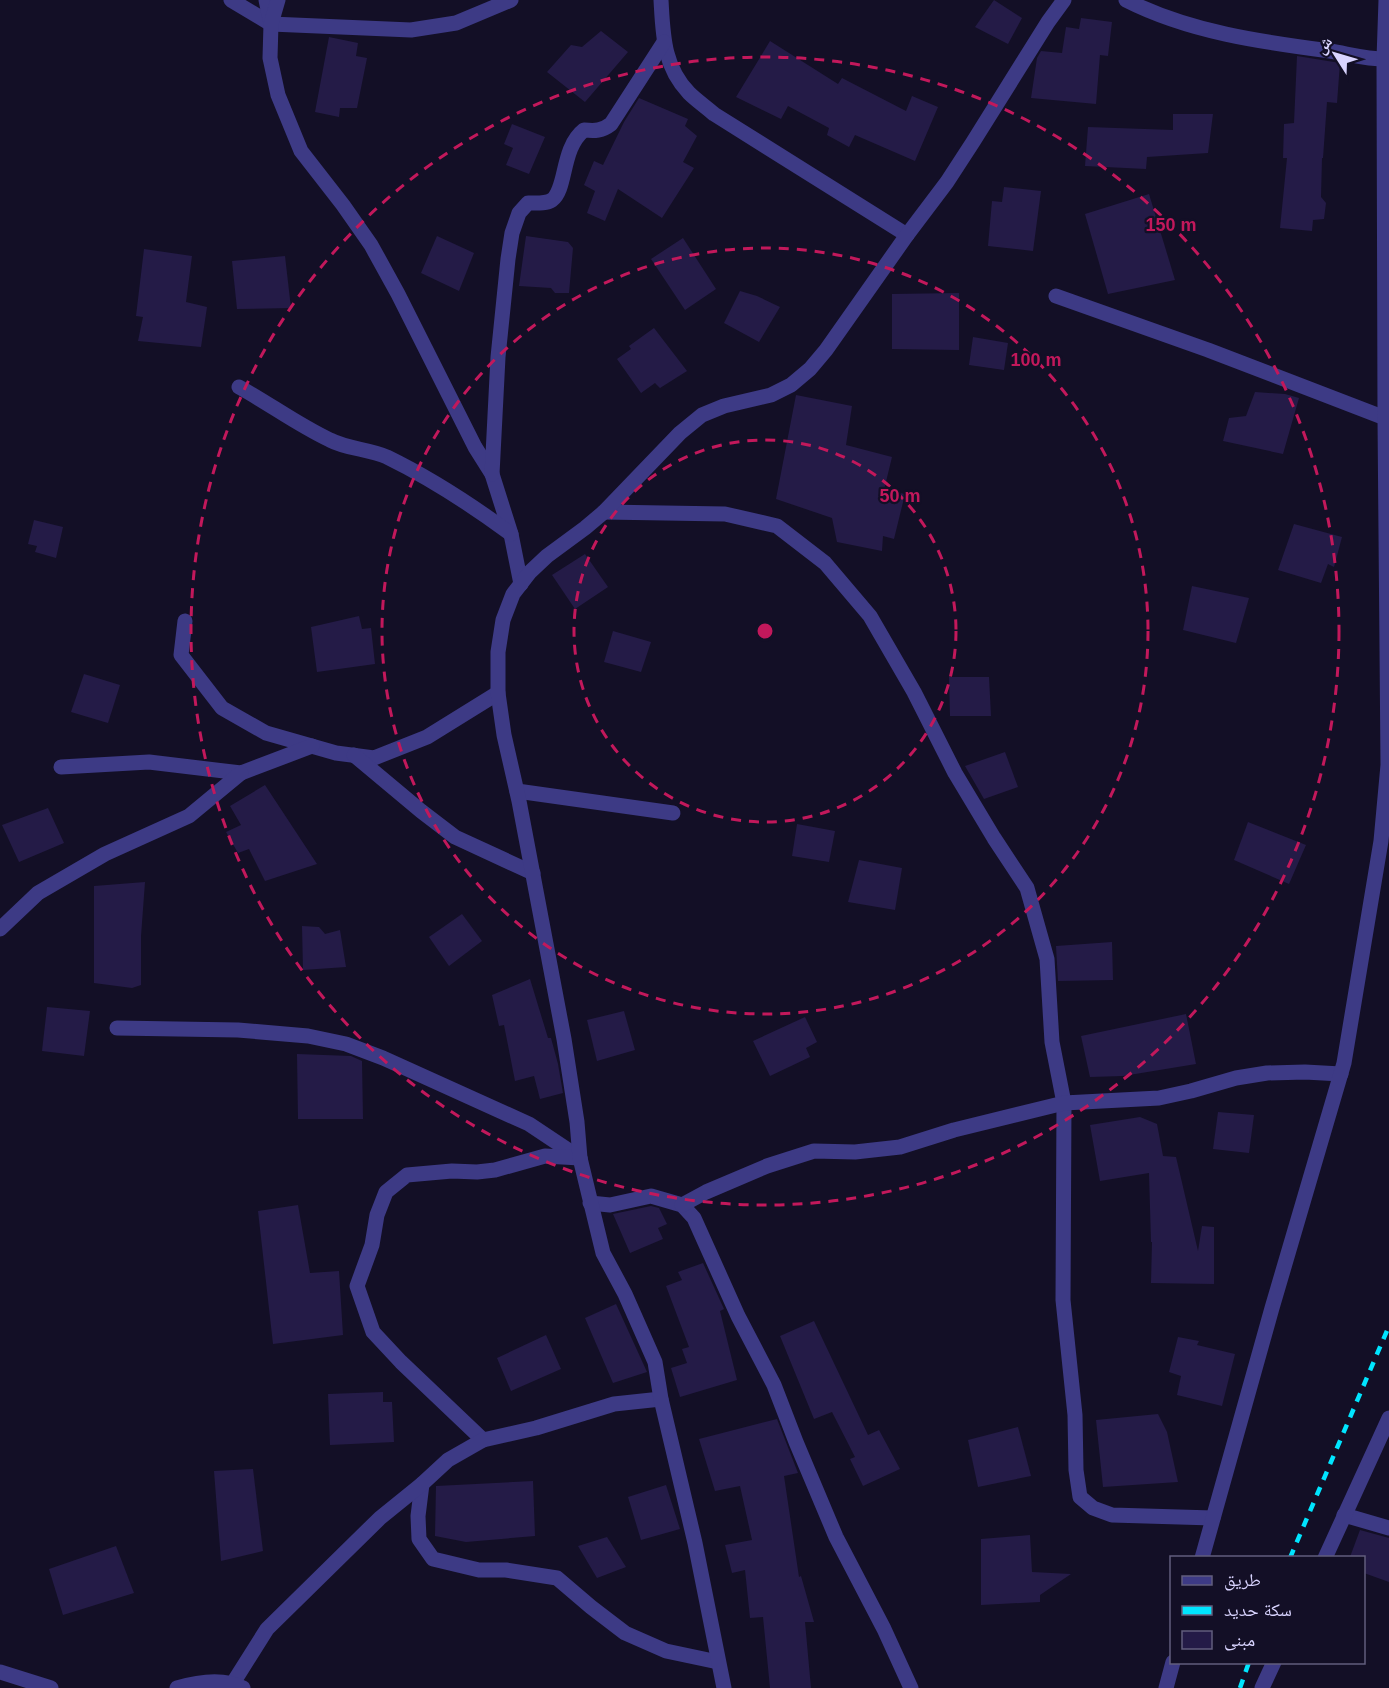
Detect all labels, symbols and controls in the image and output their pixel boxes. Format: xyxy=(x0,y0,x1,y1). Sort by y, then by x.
north arrow xyxy=(1305,24,1365,84)
text: ش xyxy=(1312,33,1336,58)
text: 150 m xyxy=(1145,215,1197,235)
text: 100 m xyxy=(1010,350,1062,370)
text: 50 m xyxy=(879,486,921,506)
centre of rings xyxy=(755,621,775,641)
legend xyxy=(1170,1556,1365,1664)
text: طريق xyxy=(1224,1570,1261,1591)
text: سكة حديد xyxy=(1224,1600,1292,1620)
text: مبنى xyxy=(1224,1630,1255,1651)

